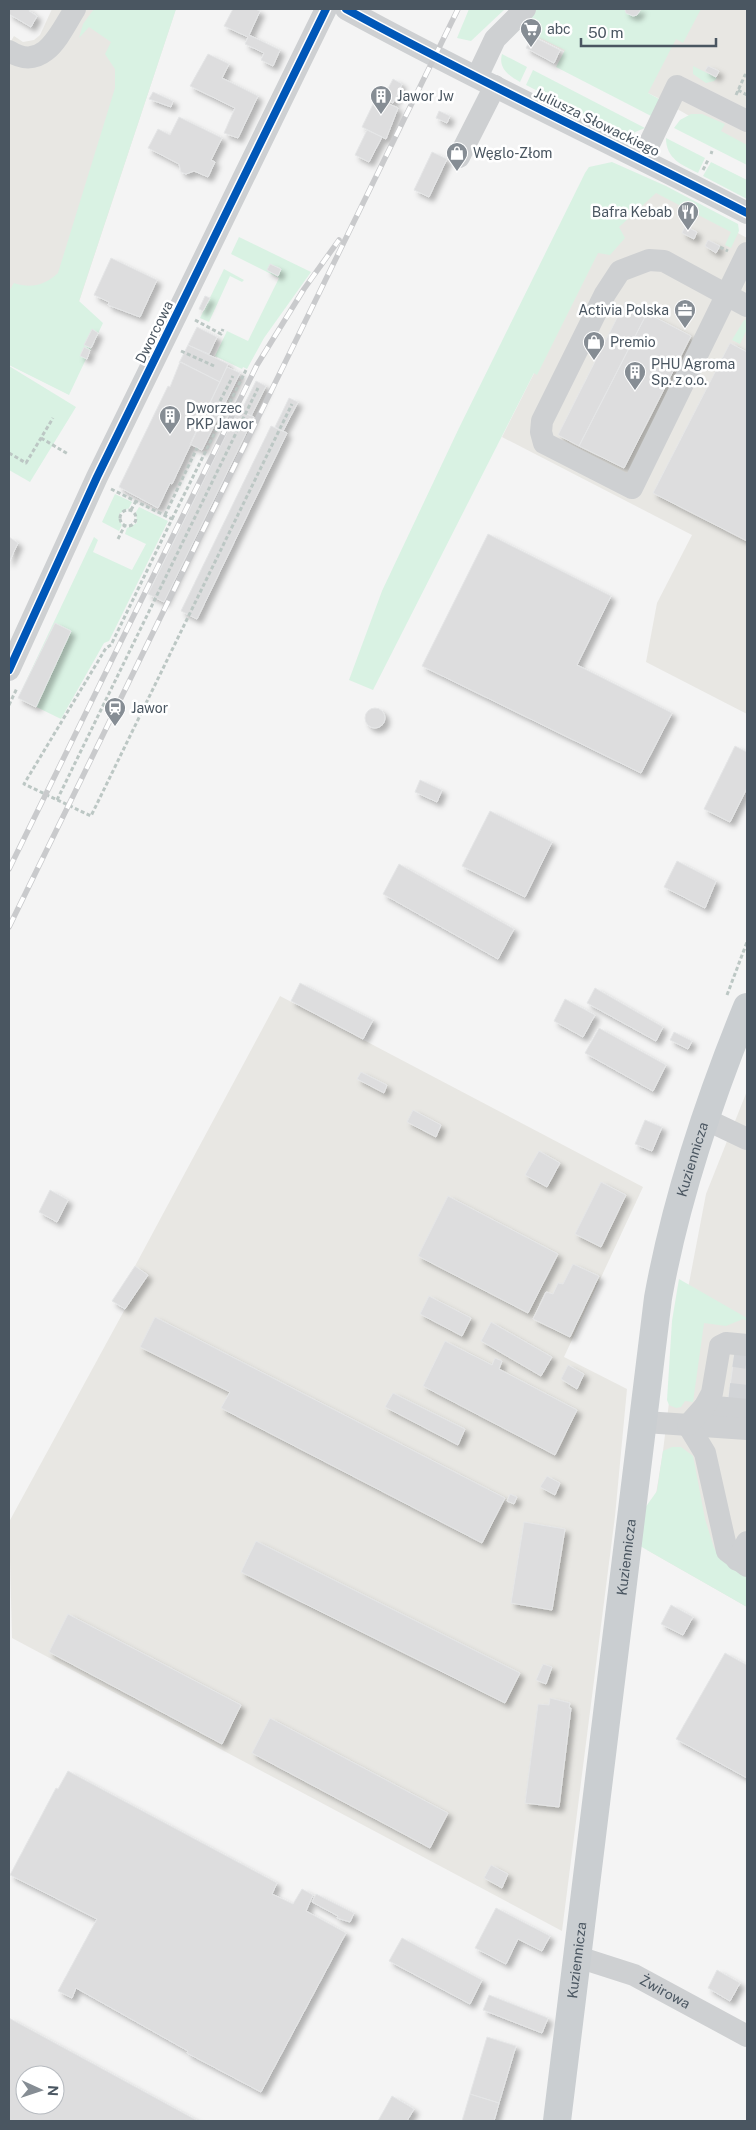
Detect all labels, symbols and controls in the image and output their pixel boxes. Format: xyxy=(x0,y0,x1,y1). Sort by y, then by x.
scale bar xyxy=(581,15,716,47)
supermarket icon: abc xyxy=(519,17,543,48)
place label: abc xyxy=(547,21,571,37)
text: 50 m xyxy=(588,24,623,41)
building icon: Jawor Jw xyxy=(369,84,393,115)
street label: Juliusza Słowackiego xyxy=(532,85,663,159)
place label: Jawor Jw xyxy=(397,88,454,104)
shop icon: Węglo-Złom xyxy=(445,141,469,172)
place label: Węglo-Złom xyxy=(473,145,552,161)
restaurant icon: Bafra Kebab xyxy=(676,200,700,231)
place label: Bafra Kebab xyxy=(592,204,672,220)
street label: Dworcowa xyxy=(132,298,176,366)
office icon: Activia Polska xyxy=(673,298,697,329)
place label: Activia Polska xyxy=(578,302,669,318)
shop icon: Premio xyxy=(582,330,606,361)
place label: Premio xyxy=(610,334,656,350)
place label: PHU Agroma Sp. z o.o. xyxy=(651,356,735,388)
building icon: PHU Agroma Sp. z o.o. xyxy=(623,360,647,391)
place label: Dworzec PKP Jawor xyxy=(186,400,254,432)
building icon: Dworzec PKP Jawor xyxy=(158,404,182,435)
station icon: Jawor xyxy=(103,696,127,727)
place label: Jawor xyxy=(131,700,168,716)
street label: Kuziennicza xyxy=(674,1120,711,1199)
street label: Kuziennicza xyxy=(614,1518,639,1596)
street label: Kuziennicza xyxy=(564,1921,589,1999)
street label: Żwirowa xyxy=(637,1970,693,2012)
north arrow xyxy=(15,2065,65,2115)
text: N xyxy=(45,2085,61,2097)

